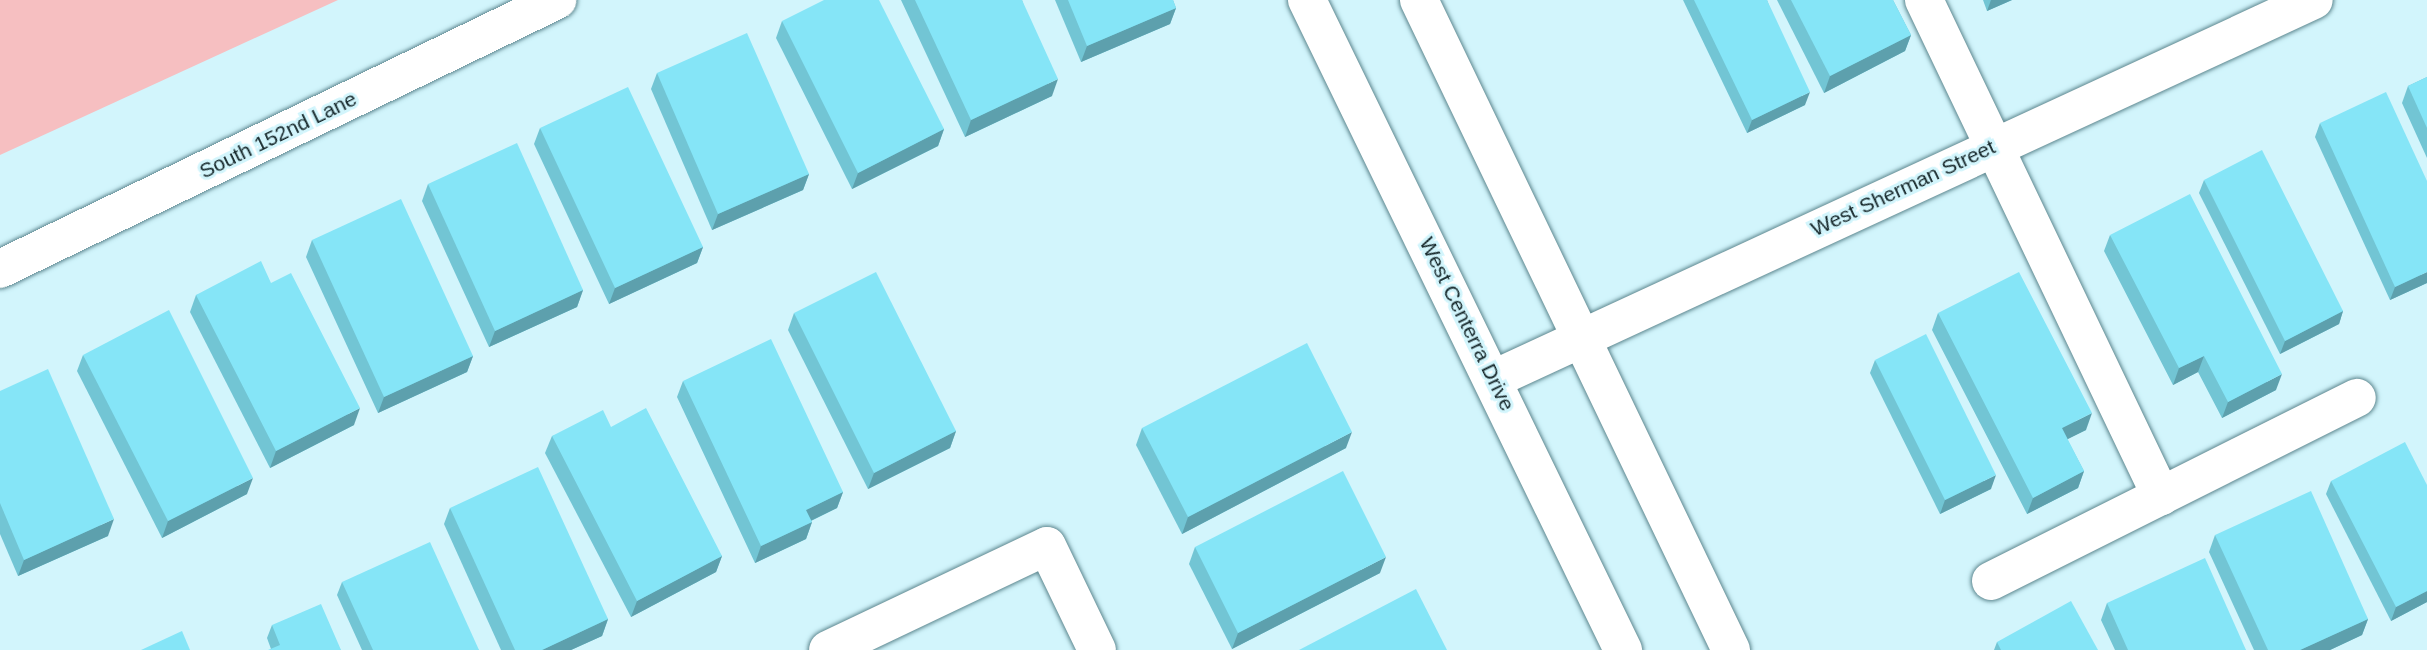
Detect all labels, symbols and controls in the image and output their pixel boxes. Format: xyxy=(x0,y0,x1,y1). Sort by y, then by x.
street label: South 152nd Lane xyxy=(195,86,361,184)
street label: West Sherman Street xyxy=(1807,134,1999,242)
street label: West Centerra Drive xyxy=(1414,233,1520,415)

